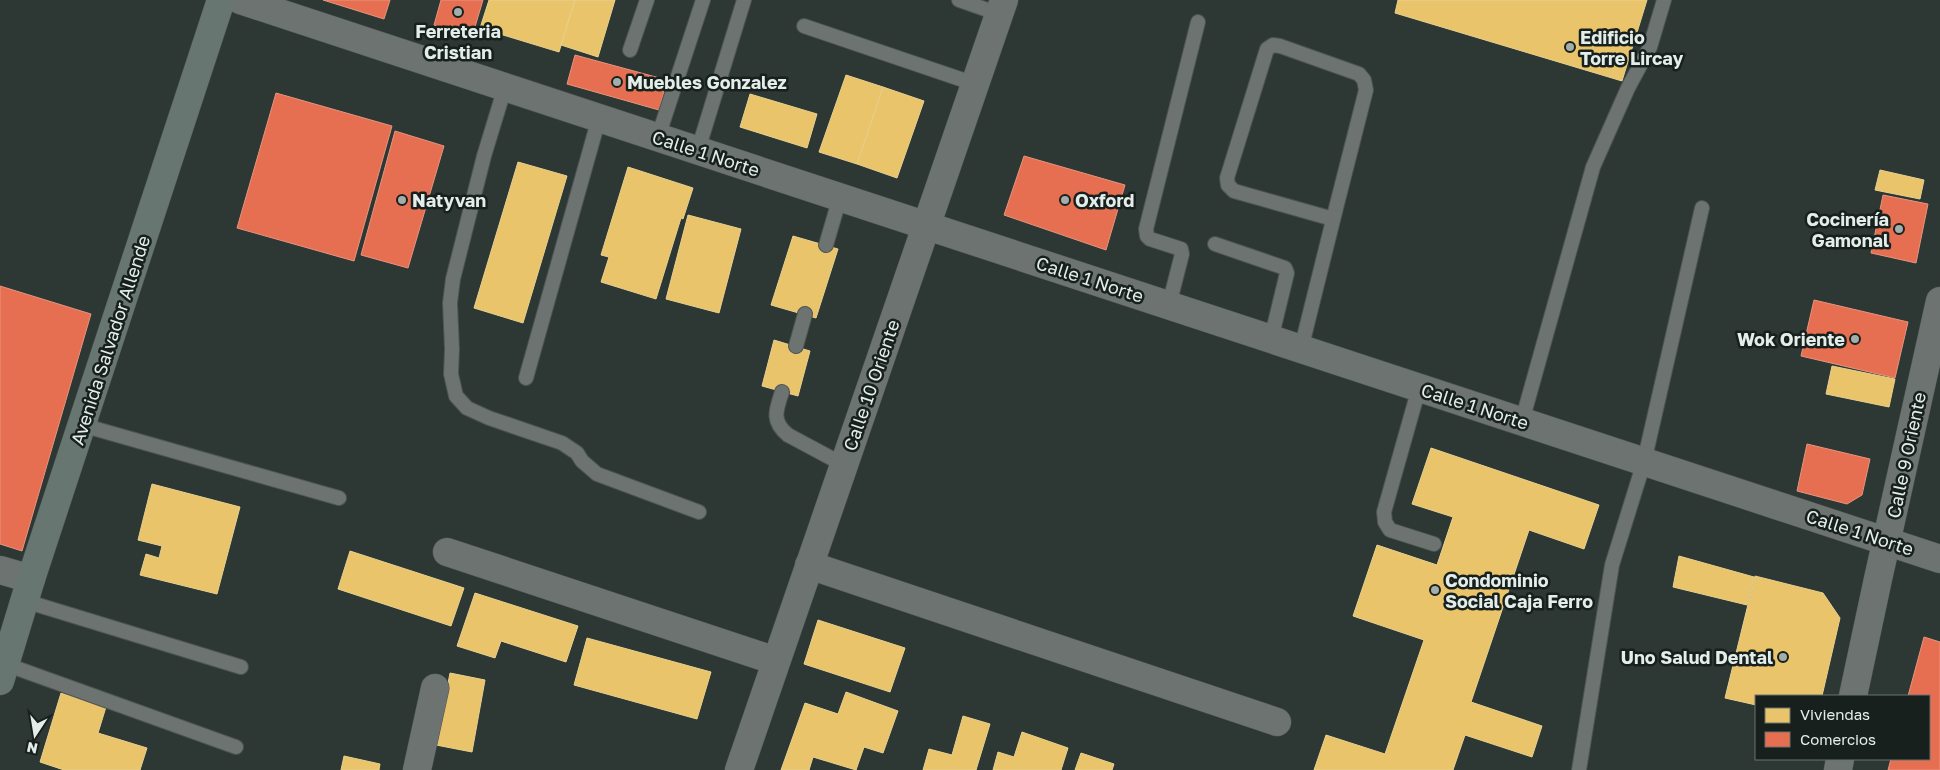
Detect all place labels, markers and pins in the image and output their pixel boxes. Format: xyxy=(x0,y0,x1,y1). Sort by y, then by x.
marker: Ferreteria Cristian xyxy=(452,6,464,18)
place label: Ferreteria Cristian xyxy=(415,20,501,63)
place label: Edificio Torre Lircay xyxy=(1580,26,1683,69)
marker: Edificio Torre Lircay xyxy=(1564,41,1576,53)
place label: Muebles Gonzalez xyxy=(627,71,787,93)
marker: Muebles Gonzalez xyxy=(611,76,623,88)
place label: Natyvan xyxy=(412,189,486,211)
place label: Oxford xyxy=(1075,189,1134,211)
marker: Natyvan xyxy=(396,194,408,206)
marker: Oxford xyxy=(1059,194,1071,206)
place label: Cocinería Gamonal xyxy=(1806,208,1889,251)
marker: Cocinería Gamonal xyxy=(1893,223,1905,235)
place label: Wok Oriente xyxy=(1737,328,1845,350)
marker: Wok Oriente xyxy=(1849,333,1861,345)
place label: Condominio Social Caja Ferro xyxy=(1445,569,1593,612)
marker: Condominio Social Caja Ferro xyxy=(1429,584,1441,596)
place label: Uno Salud Dental xyxy=(1621,646,1773,668)
marker: Uno Salud Dental xyxy=(1777,651,1789,663)

